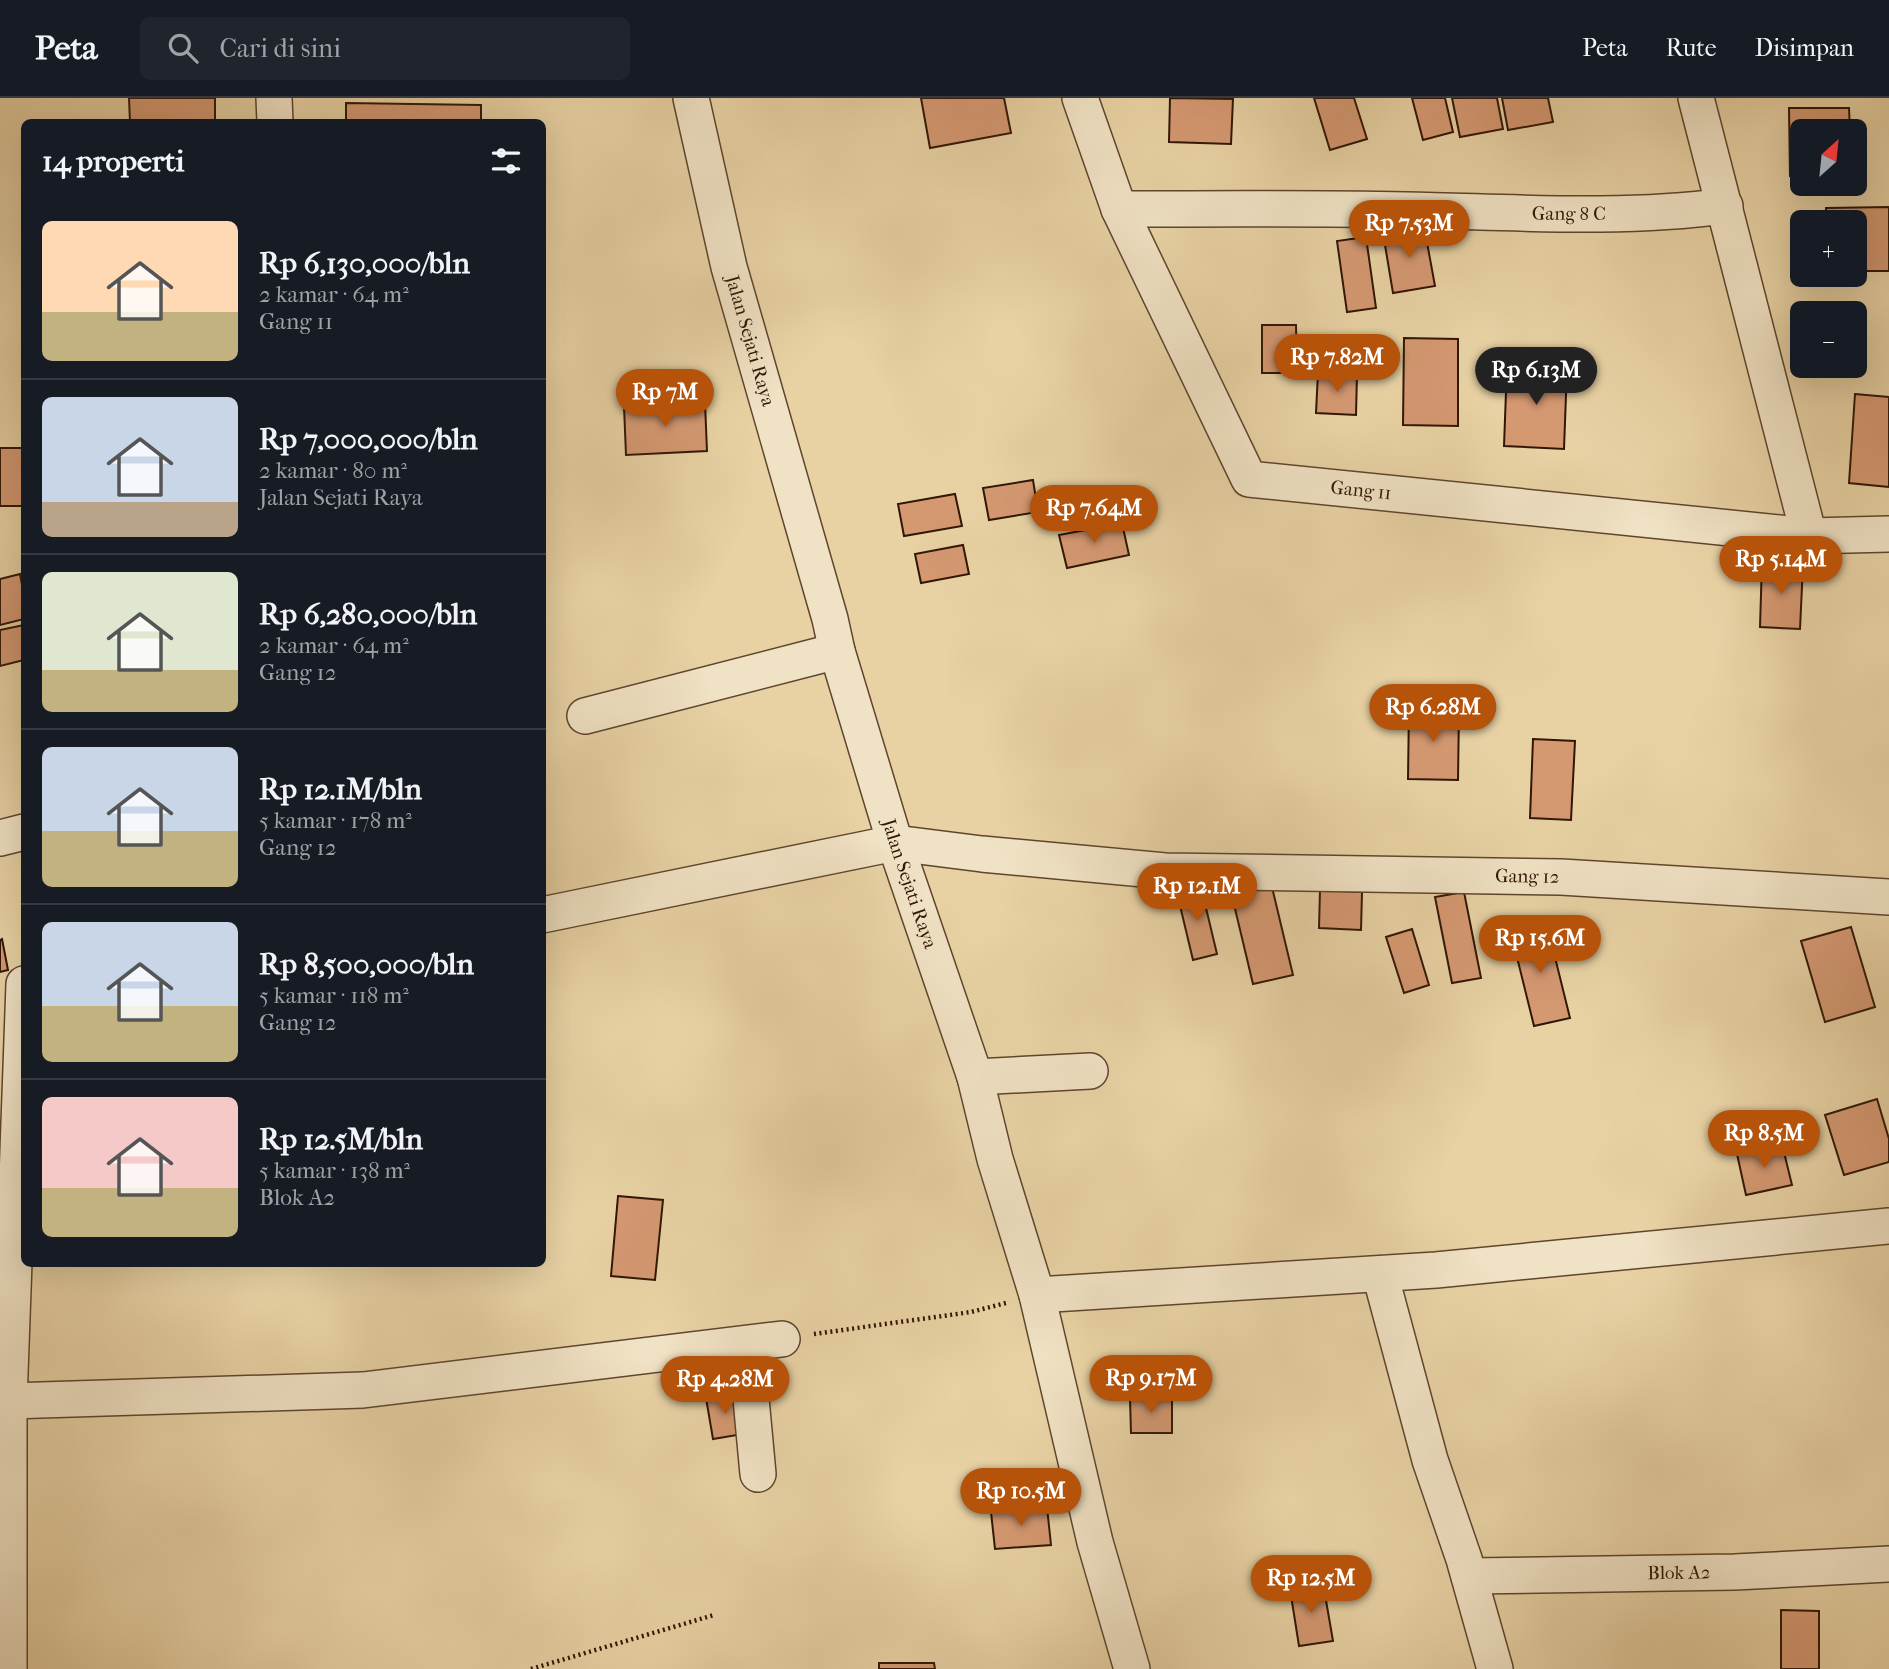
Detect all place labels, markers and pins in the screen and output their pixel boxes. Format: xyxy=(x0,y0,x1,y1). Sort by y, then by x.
pin: Rp 7.53M xyxy=(1337,200,1481,260)
pin: Rp 7.82M xyxy=(1265,334,1409,394)
pin: Rp 6.13M xyxy=(1464,348,1608,407)
pin: Rp 7M xyxy=(616,370,714,429)
pin: Rp 7.64M xyxy=(1022,486,1166,545)
pin: Rp 5.14M xyxy=(1709,536,1853,596)
pin: Rp 6.28M xyxy=(1361,684,1505,744)
pin: Rp 12.1M xyxy=(1125,864,1269,923)
pin: Rp 15.6M xyxy=(1468,916,1612,975)
pin: Rp 8.5M xyxy=(1699,1110,1829,1170)
pin: Rp 4.28M xyxy=(653,1356,797,1416)
pin: Rp 9.17M xyxy=(1079,1356,1223,1415)
pin: Rp 10.5M xyxy=(949,1468,1093,1528)
pin: Rp 12.5M xyxy=(1239,1556,1383,1615)

